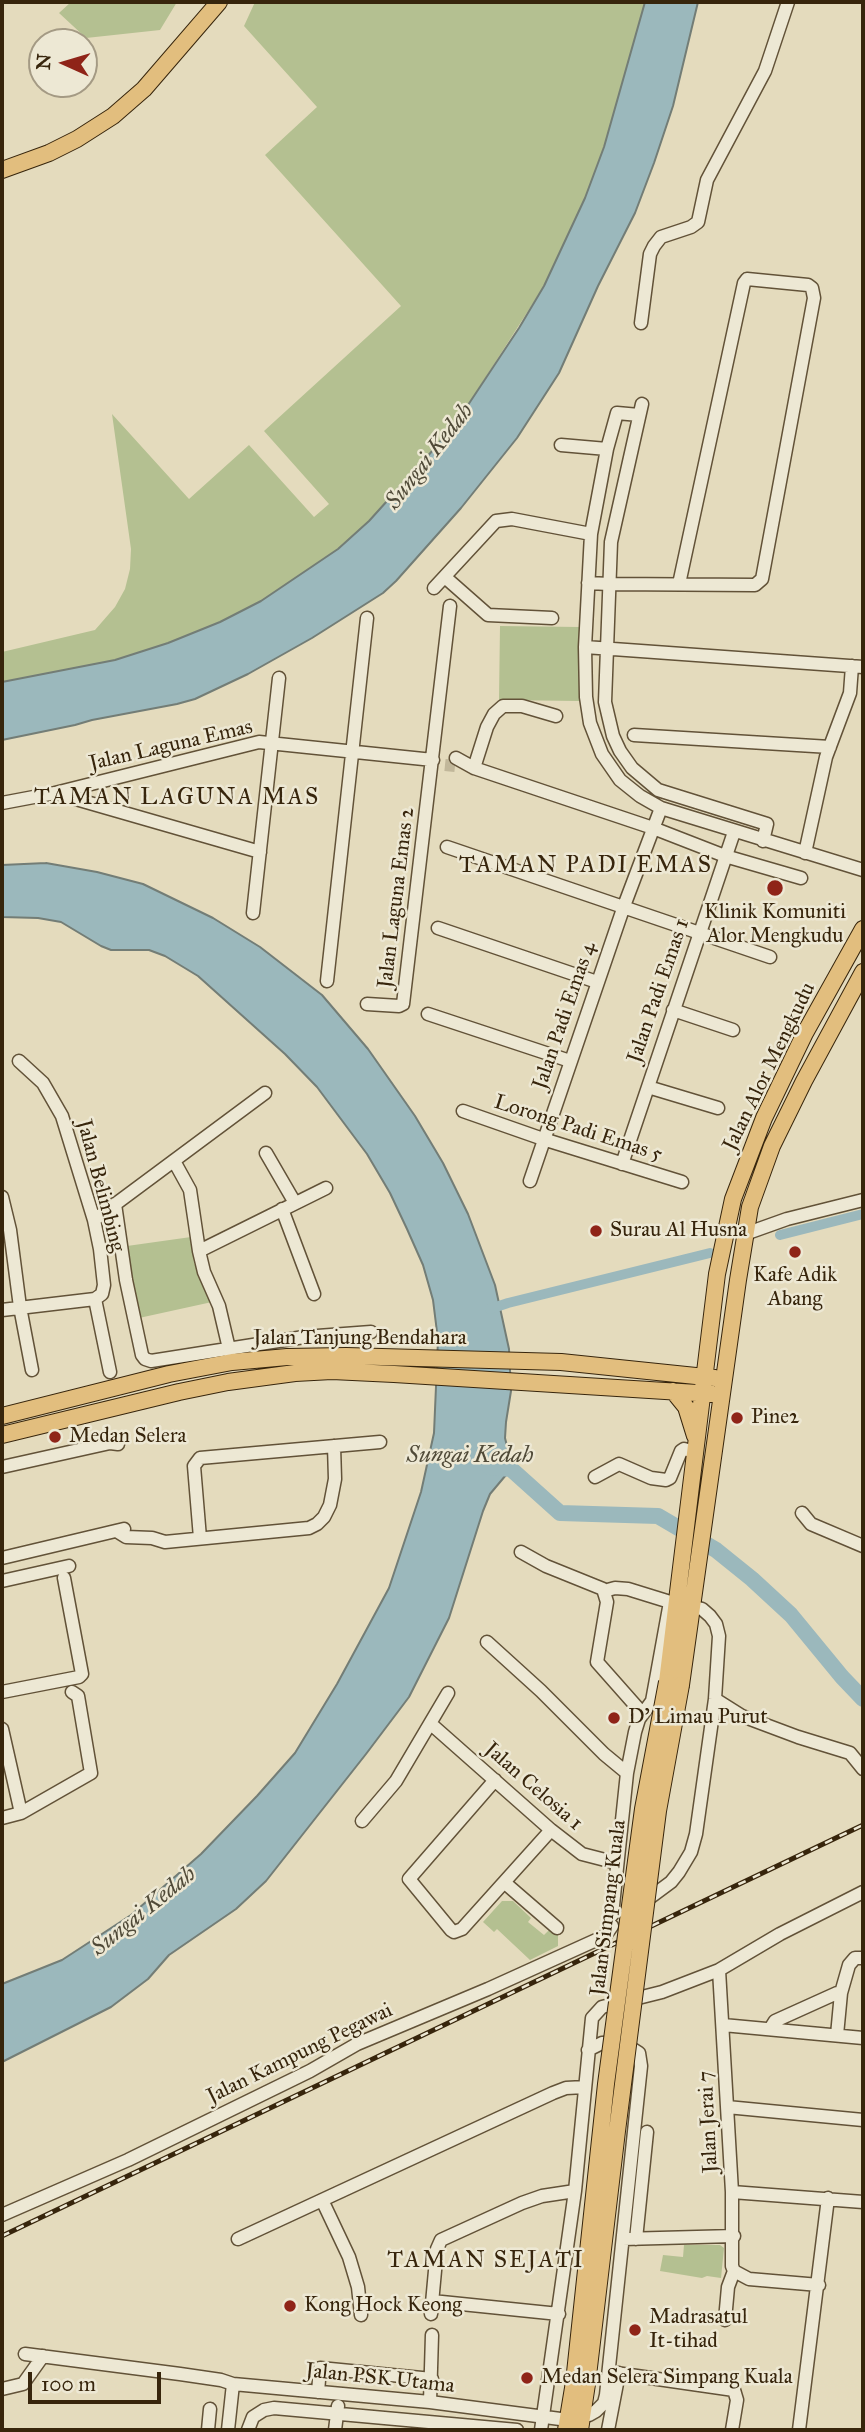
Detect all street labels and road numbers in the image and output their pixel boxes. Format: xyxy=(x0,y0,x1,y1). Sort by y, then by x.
street label: Jalan Laguna Emas xyxy=(87,715,255,777)
street label: Jalan Laguna Emas 2 xyxy=(373,806,421,990)
street label: Jalan Padi Emas 1 xyxy=(623,916,695,1066)
street label: Jalan Padi Emas 4 xyxy=(528,939,602,1093)
street label: Jalan Alor Mengkudu xyxy=(718,979,822,1155)
street label: Lorong Padi Emas 5 xyxy=(491,1090,665,1168)
street label: Jalan Belimbing xyxy=(70,1117,130,1255)
street label: Jalan Tanjung Bendahara xyxy=(253,1326,467,1352)
street label: Jalan Celosia 1 xyxy=(479,1738,587,1836)
street label: Jalan Simpang Kuala xyxy=(586,1819,632,1997)
street label: Jalan Kampung Pegawai xyxy=(203,1998,397,2110)
street label: Jalan Jerai 7 xyxy=(694,2070,724,2174)
street label: Jalan PSK Utama xyxy=(304,2359,456,2399)

